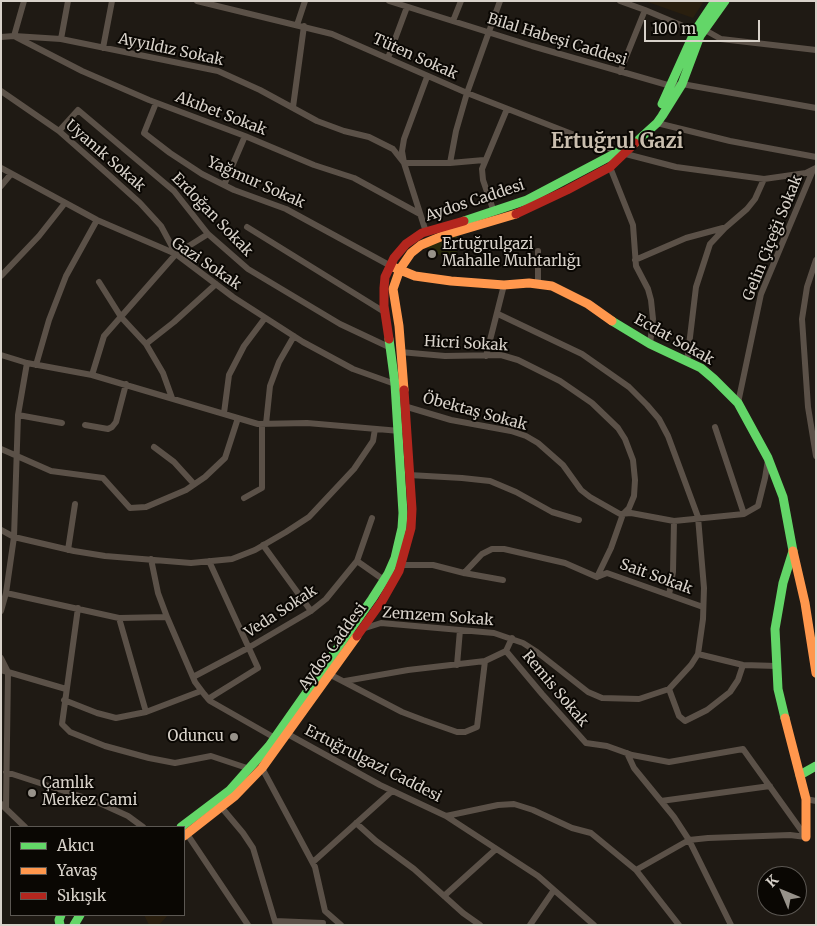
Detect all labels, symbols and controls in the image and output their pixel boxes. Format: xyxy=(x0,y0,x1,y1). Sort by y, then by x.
street label: Bilal Habeşi Caddesi xyxy=(485,10,629,70)
scale bar xyxy=(647,10,763,42)
text: 100 m xyxy=(652,19,696,38)
street label: Ayyıldız Sokak xyxy=(117,30,225,70)
street label: Tüten Sokak xyxy=(370,30,460,84)
street label: Akıbet Sokak xyxy=(173,88,269,140)
street label: Uyanık Sokak xyxy=(61,116,149,196)
district label: Ertuğrul Gazi xyxy=(551,130,683,154)
street label: Yağmur Sokak xyxy=(204,153,308,213)
street label: Erdoğan Sokak xyxy=(168,170,256,260)
street label: Gelin Çiçeği Sokak xyxy=(740,172,806,304)
street label: Aydos Caddesi xyxy=(423,176,527,226)
street label: Gazi Sokak xyxy=(168,234,244,294)
place label: Ertuğrulgazi Mahalle Muhtarlığı xyxy=(442,236,581,271)
marker: Ertuğrulgazi Mahalle Muhtarlığı xyxy=(426,248,438,260)
street label: Ecdat Sokak xyxy=(631,311,717,369)
street label: Hicri Sokak xyxy=(423,333,509,355)
street label: Öbektaş Sokak xyxy=(421,389,529,435)
street label: Sait Sokak xyxy=(617,556,695,598)
street label: Veda Sokak xyxy=(241,582,321,642)
street label: Aydos Caddesi xyxy=(295,600,371,694)
street label: Zemzem Sokak xyxy=(382,604,494,630)
street label: Remis Sokak xyxy=(518,647,592,731)
street label: Ertuğrulgazi Caddesi xyxy=(302,722,444,806)
place label: Oduncu xyxy=(168,728,224,746)
marker: Oduncu xyxy=(228,731,240,743)
place label: Çamlık Merkez Cami xyxy=(42,775,137,810)
marker: Çamlık Merkez Cami xyxy=(26,787,38,799)
legend xyxy=(10,826,185,916)
text: Akıcı xyxy=(57,836,94,855)
text: Yavaş xyxy=(57,861,97,880)
north arrow xyxy=(757,866,807,916)
text: K xyxy=(762,871,782,891)
text: Sıkışık xyxy=(57,886,106,905)

